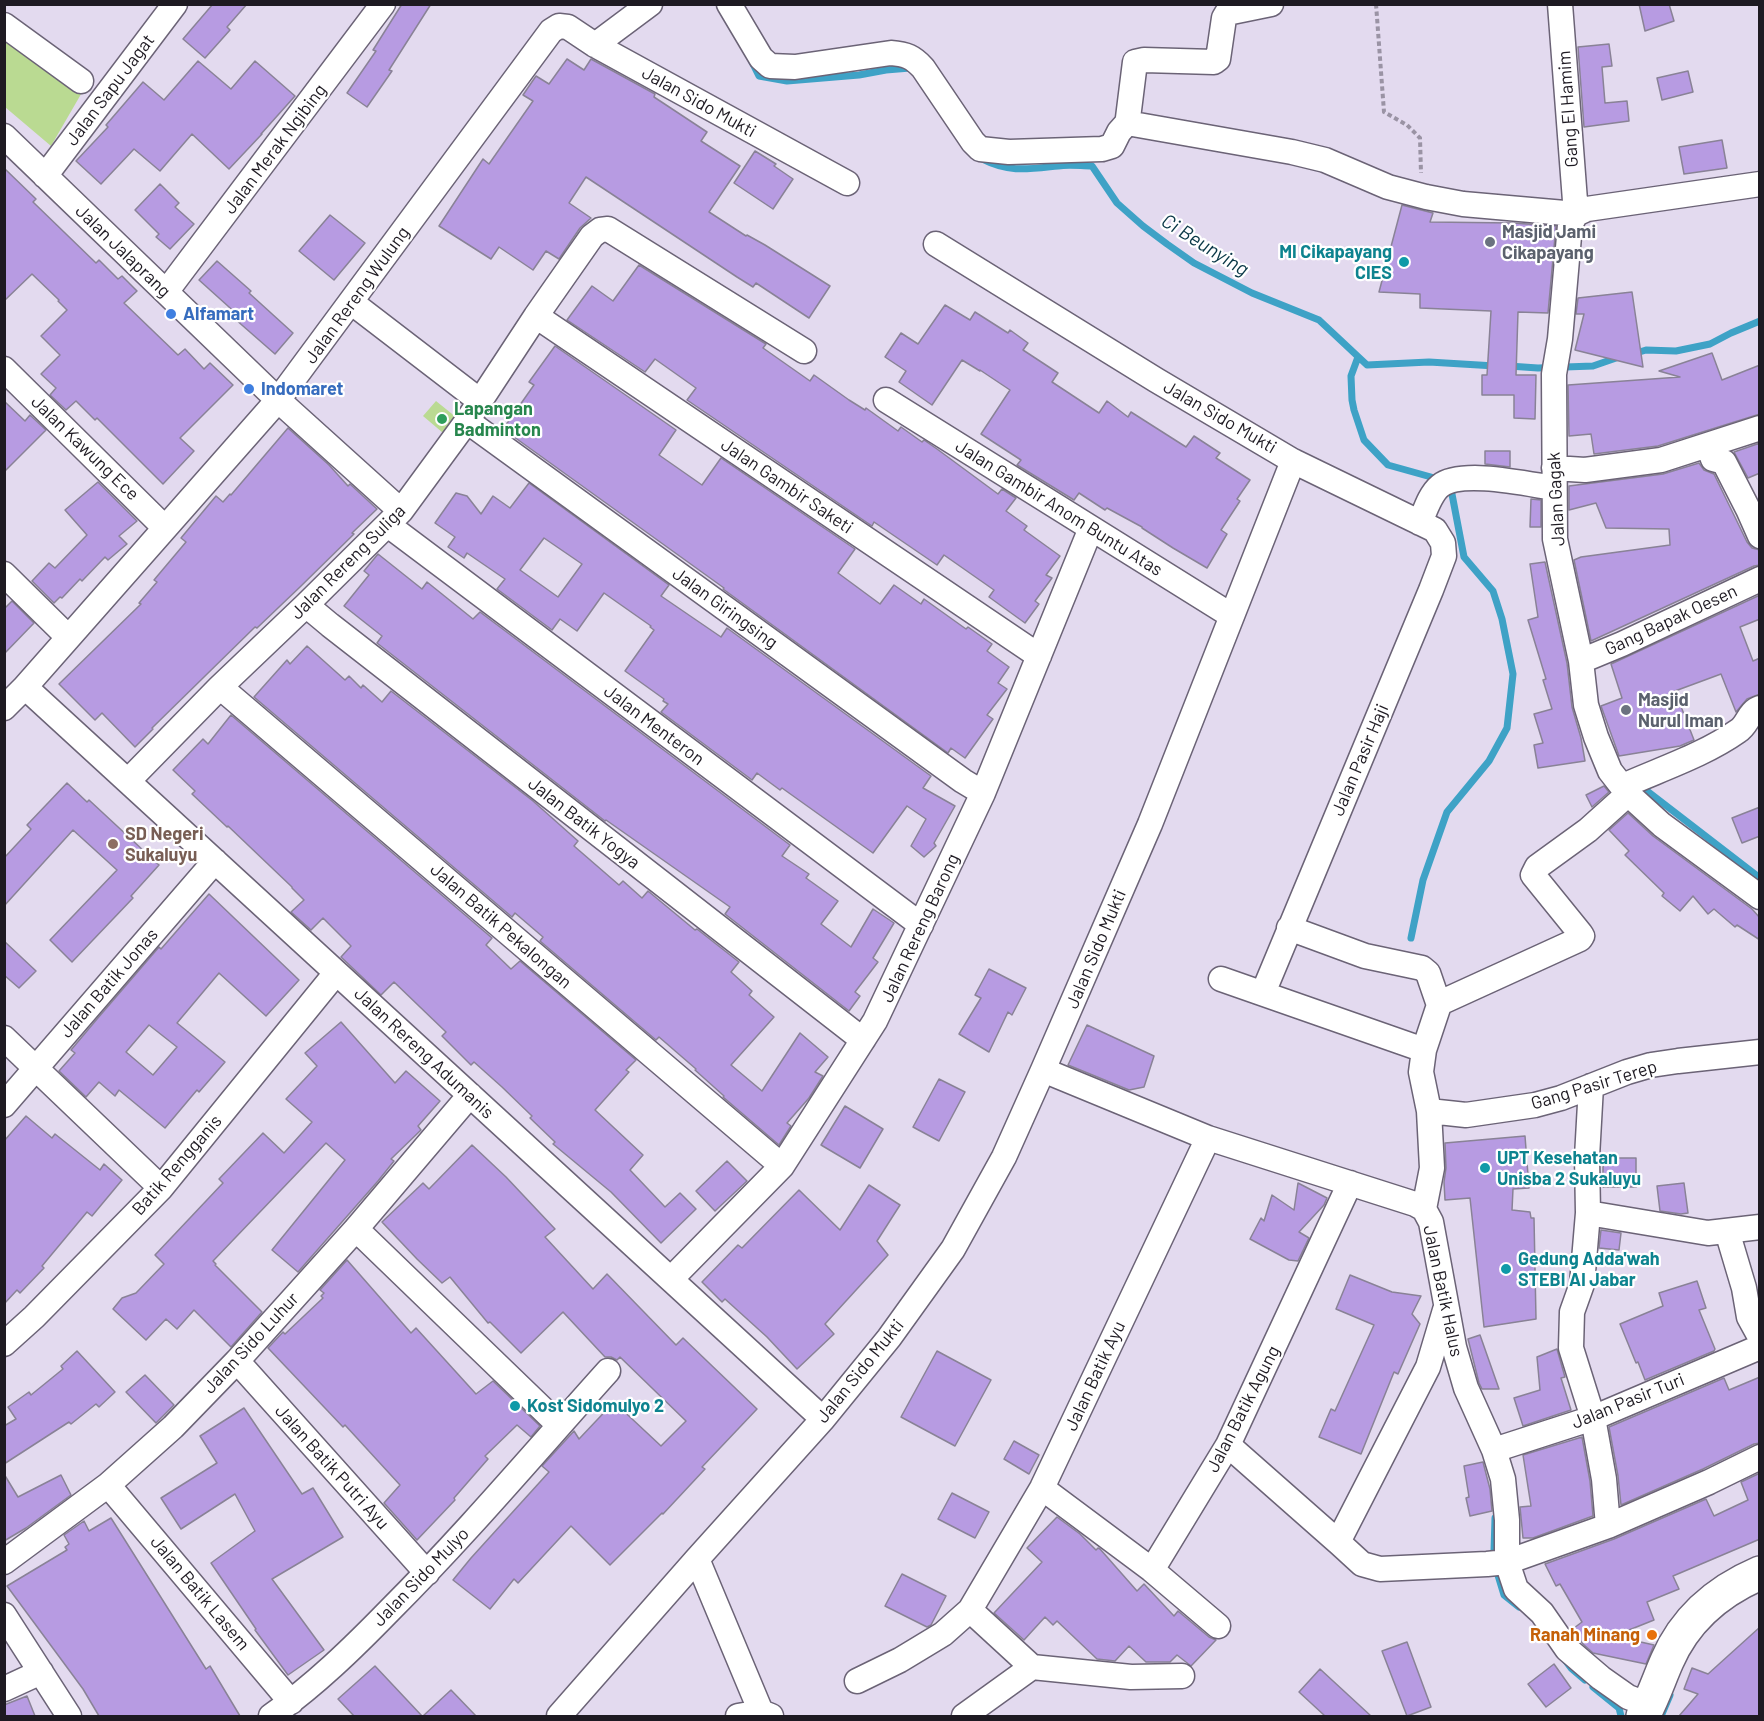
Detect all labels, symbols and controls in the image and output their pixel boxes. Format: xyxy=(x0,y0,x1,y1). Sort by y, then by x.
street label: Jalan Sapu Jagat xyxy=(61,30,159,150)
street label: Gang El Hamim xyxy=(1553,50,1583,168)
street label: Jalan Sido Mukti xyxy=(638,62,760,142)
street label: Jalan Merak Ngibing xyxy=(219,80,331,218)
street label: Jalan Jalaprang xyxy=(71,200,175,302)
water label: Ci Beunying xyxy=(1157,209,1253,281)
place label: Masjid Jami Cikapayang xyxy=(1502,221,1596,264)
street label: Jalan Rereng Wulung xyxy=(300,222,414,368)
marker: Masjid Jami Cikapayang xyxy=(1483,235,1497,249)
place label: MI Cikapayang CIES xyxy=(1279,241,1392,284)
marker: MI Cikapayang CIES xyxy=(1397,255,1411,269)
place label: Alfamart xyxy=(183,303,254,325)
marker: Alfamart xyxy=(164,307,178,321)
street label: Jalan Sido Mukti xyxy=(1160,376,1280,458)
place label: Indomaret xyxy=(261,378,343,400)
marker: Indomaret xyxy=(242,382,256,396)
street label: Jalan Kawung Ece xyxy=(27,391,143,505)
place label: Lapangan Badminton xyxy=(454,398,541,440)
marker: Lapangan Badminton xyxy=(435,412,449,426)
street label: Jalan Gambir Saketi xyxy=(717,434,857,538)
street label: Jalan Gambir Anom Buntu Atas xyxy=(952,435,1166,581)
street label: Jalan Gagak xyxy=(1543,451,1569,547)
street label: Jalan Rereng Suliga xyxy=(286,500,410,624)
street label: Jalan Giringsing xyxy=(668,563,782,653)
street label: Gang Bapak Oesen xyxy=(1601,580,1741,660)
street label: Jalan Menteron xyxy=(599,680,709,770)
place label: Masjid Nurul Iman xyxy=(1638,689,1724,732)
street label: Jalan Pasir Haji xyxy=(1327,701,1393,819)
marker: Masjid Nurul Iman xyxy=(1619,703,1633,717)
street label: Jalan Batik Yogya xyxy=(524,773,644,873)
place label: SD Negeri Sukaluyu xyxy=(125,823,204,866)
marker: SD Negeri Sukaluyu xyxy=(106,837,120,851)
street label: Jalan Rereng Barong xyxy=(876,850,964,1006)
street label: Jalan Batik Pekalongan xyxy=(426,859,576,993)
street label: Jalan Sido Mukti xyxy=(1061,886,1131,1012)
street label: Jalan Batik Jonas xyxy=(56,924,162,1042)
street label: Jalan Rereng Adumanis xyxy=(350,983,498,1123)
street label: Gang Pasir Terep xyxy=(1528,1056,1660,1114)
street label: Batik Rengganis xyxy=(128,1110,226,1220)
place label: UPT Kesehatan Unisba 2 Sukaluyu xyxy=(1497,1147,1641,1190)
marker: UPT Kesehatan Unisba 2 Sukaluyu xyxy=(1478,1161,1492,1175)
street label: Jalan Batik Halus xyxy=(1419,1223,1467,1359)
place label: Gedung Adda'wah STEBI Al Jabar xyxy=(1518,1248,1659,1290)
marker: Gedung Adda'wah STEBI Al Jabar xyxy=(1499,1262,1513,1276)
street label: Jalan Sido Luhur xyxy=(199,1288,303,1398)
street label: Jalan Sido Mukti xyxy=(812,1315,908,1427)
street label: Jalan Batik Ayu xyxy=(1060,1318,1130,1434)
street label: Jalan Batik Agung xyxy=(1202,1342,1284,1476)
street label: Jalan Pasir Turi xyxy=(1568,1369,1688,1433)
place label: Kost Sidomulyo 2 xyxy=(527,1395,664,1417)
marker: Kost Sidomulyo 2 xyxy=(508,1399,522,1413)
street label: Jalan Batik Putri Ayu xyxy=(270,1400,394,1534)
street label: Jalan Sido Mulyo xyxy=(368,1523,474,1631)
street label: Jalan Batik Lasem xyxy=(146,1531,254,1655)
place label: Ranah Minang xyxy=(1530,1624,1640,1646)
marker: Ranah Minang xyxy=(1645,1628,1659,1642)

